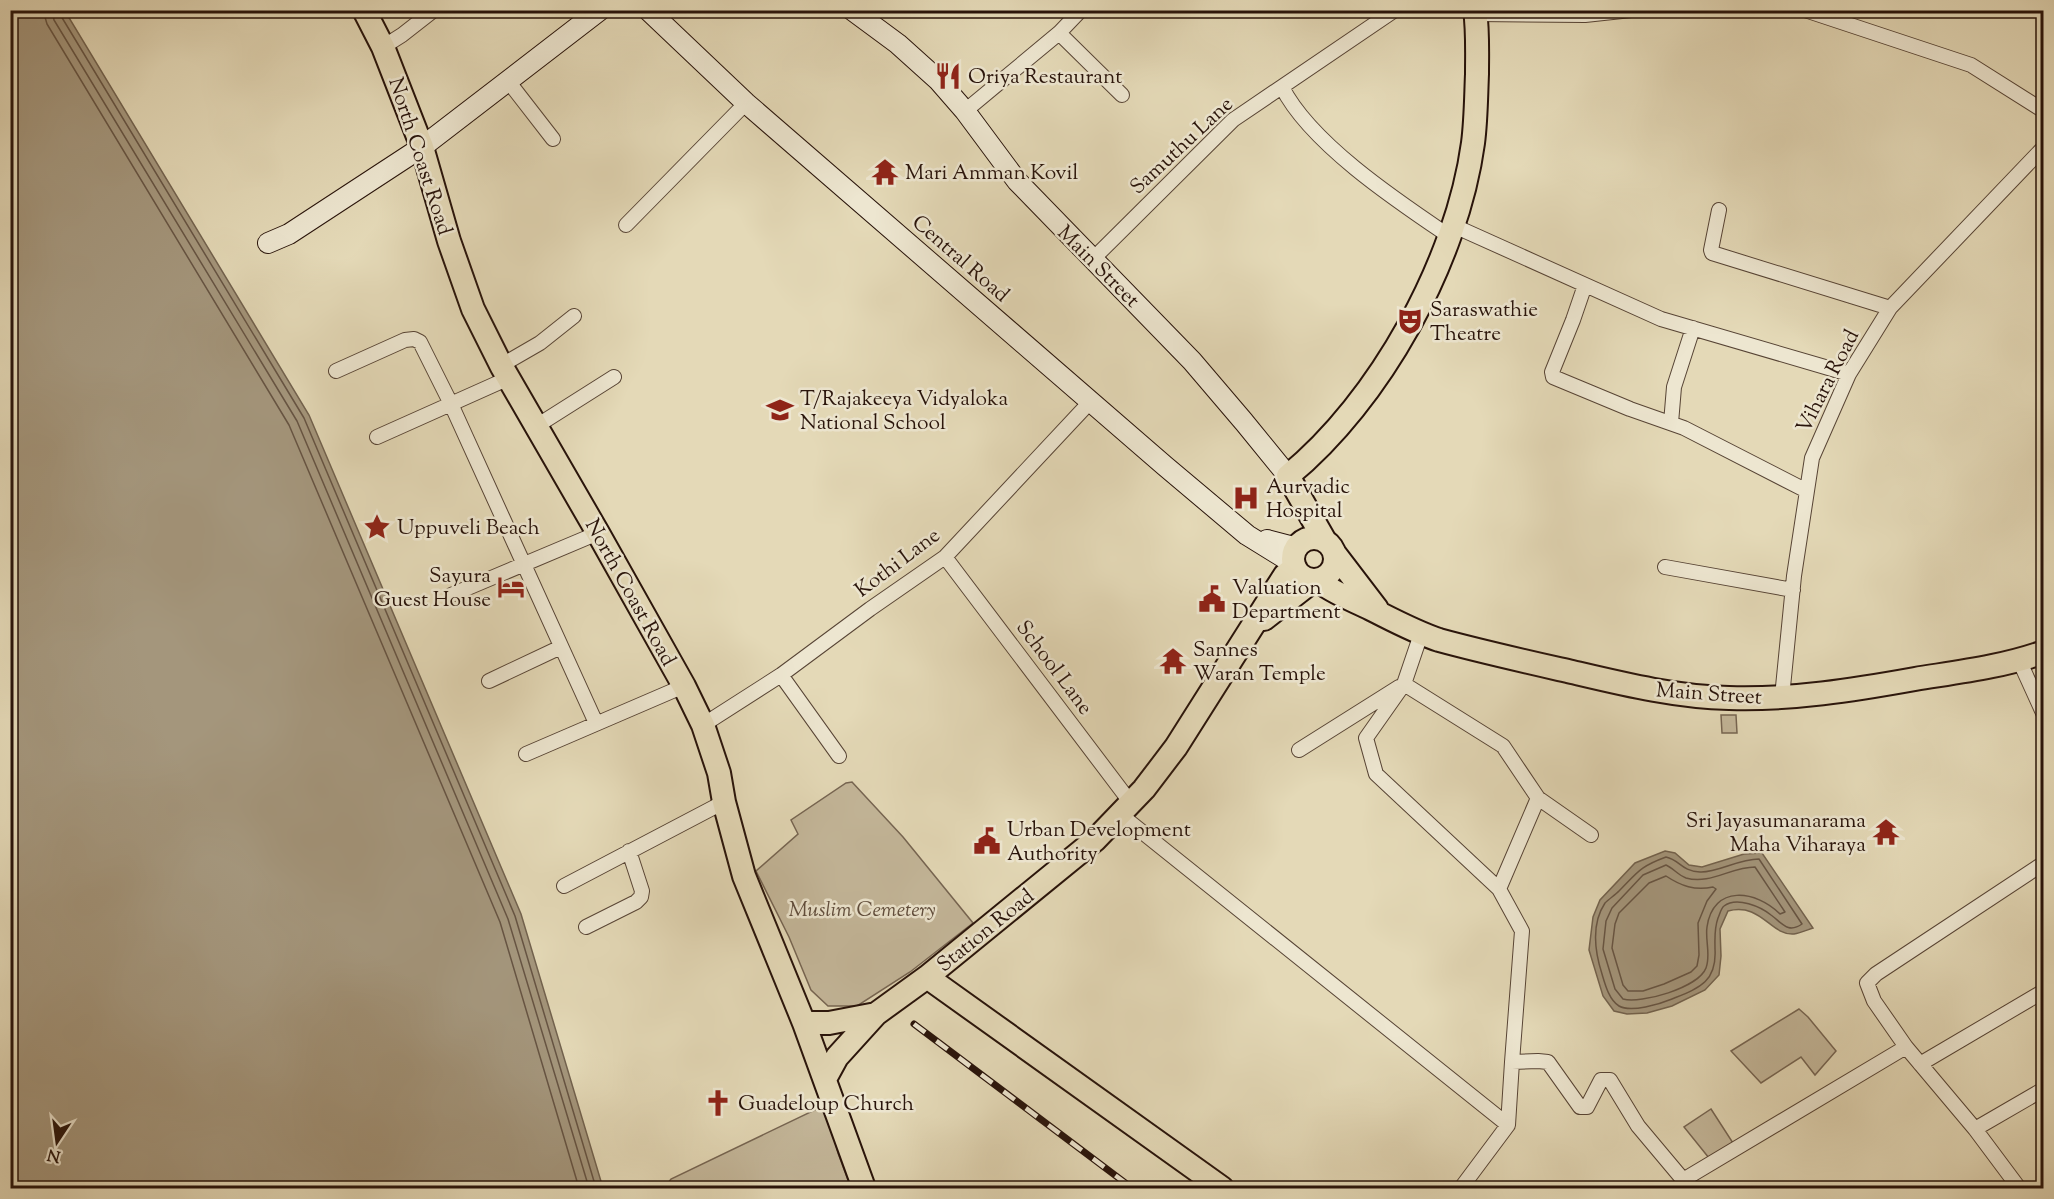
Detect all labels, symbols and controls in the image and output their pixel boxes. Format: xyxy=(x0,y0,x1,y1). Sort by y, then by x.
restaurant icon: Oriya Restaurant xyxy=(933,61,963,91)
place label: Oriya Restaurant xyxy=(968,63,1122,93)
street label: North Coast Road xyxy=(379,74,459,240)
street label: Samuthu Lane xyxy=(1124,91,1241,202)
temple icon: Mari Amman Kovil xyxy=(870,157,900,187)
place label: Mari Amman Kovil xyxy=(905,159,1078,189)
street label: Central Road xyxy=(904,209,1015,310)
street label: Main Street xyxy=(1049,219,1146,316)
place label: Saraswathie Theatre xyxy=(1430,296,1538,350)
theatre icon: Saraswathie Theatre xyxy=(1395,306,1425,336)
street label: Vihara Road xyxy=(1790,325,1868,439)
place label: T/Rajakeeya Vidyaloka National School xyxy=(800,385,1008,439)
school or university icon: T/Rajakeeya Vidyaloka National School xyxy=(765,395,795,425)
place label: Aurvadic Hospital xyxy=(1266,473,1350,527)
hospital icon: Aurvadic Hospital xyxy=(1231,483,1261,513)
place icon: Uppuveli Beach xyxy=(362,512,392,542)
place label: Uppuveli Beach xyxy=(397,514,540,544)
street label: North Coast Road xyxy=(576,514,682,672)
street label: Kothi Lane xyxy=(849,522,947,606)
place label: Sayura Guest House xyxy=(374,562,491,616)
hotel icon: Sayura Guest House xyxy=(496,572,526,602)
place label: Valuation Department xyxy=(1232,574,1341,628)
public building icon: Valuation Department xyxy=(1197,584,1227,614)
street label: School Lane xyxy=(1008,615,1099,722)
place label: Sannes Waran Temple xyxy=(1193,636,1326,690)
temple icon: Sannes Waran Temple xyxy=(1158,646,1188,676)
street label: Main Street xyxy=(1655,676,1763,714)
place label: Sri Jayasumanarama Maha Viharaya xyxy=(1686,807,1866,861)
place label: Urban Development Authority xyxy=(1007,816,1191,870)
temple icon: Sri Jayasumanarama Maha Viharaya xyxy=(1871,817,1901,847)
public building icon: Urban Development Authority xyxy=(972,826,1002,856)
street label: Station Road xyxy=(931,883,1042,980)
park label: Muslim Cemetery xyxy=(788,896,936,926)
church icon: Guadeloup Church xyxy=(703,1088,733,1118)
place label: Guadeloup Church xyxy=(738,1090,914,1120)
north arrow xyxy=(27,1112,87,1172)
text: N xyxy=(45,1141,63,1167)

